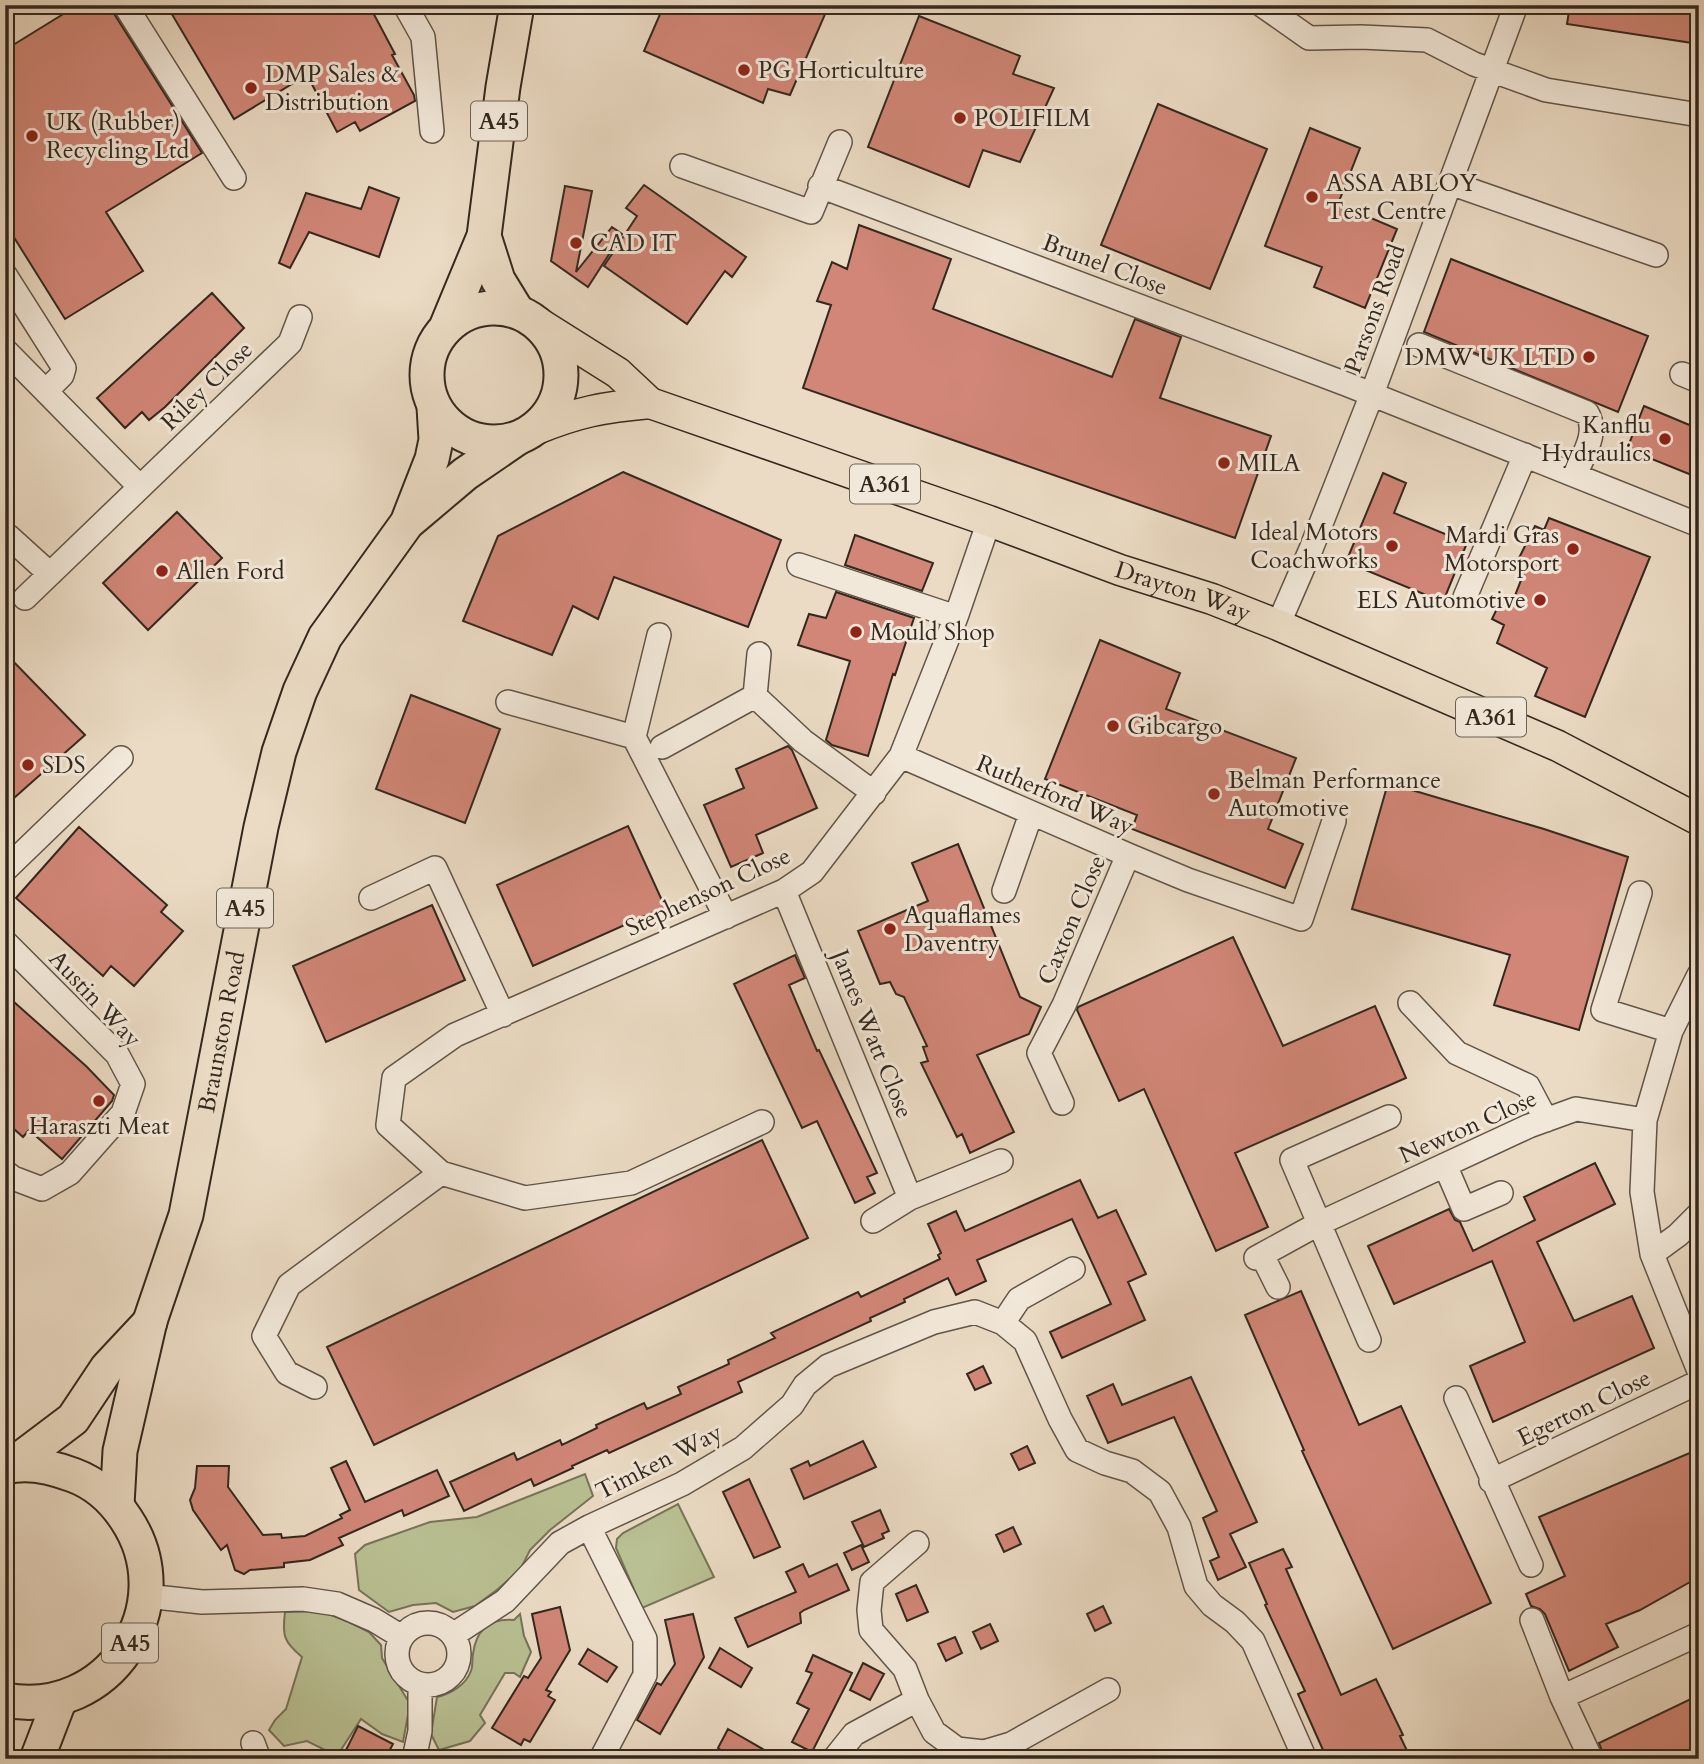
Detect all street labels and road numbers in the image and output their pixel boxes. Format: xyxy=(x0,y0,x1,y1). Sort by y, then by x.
road number: A45 xyxy=(471,102,527,140)
street label: Brunel Close xyxy=(1038,226,1172,304)
street label: Parsons Road xyxy=(1336,240,1414,378)
street label: Riley Close xyxy=(154,334,260,438)
road number: A361 xyxy=(850,464,920,504)
street label: Drayton Way xyxy=(1111,553,1256,629)
road number: A361 xyxy=(1456,698,1526,736)
street label: Rutherford Way xyxy=(971,747,1139,843)
street label: Stephenson Close xyxy=(620,839,796,945)
street label: Caxton Close xyxy=(1030,850,1114,990)
road number: A45 xyxy=(217,888,273,928)
street label: James Watt Close xyxy=(822,942,921,1123)
street label: Austin Way xyxy=(41,943,149,1055)
street label: Braunston Road xyxy=(190,948,253,1115)
street label: Newton Close xyxy=(1394,1082,1542,1172)
street label: Egerton Close xyxy=(1512,1361,1656,1455)
street label: Timken Way xyxy=(590,1416,728,1508)
road number: A45 xyxy=(102,1624,158,1662)

